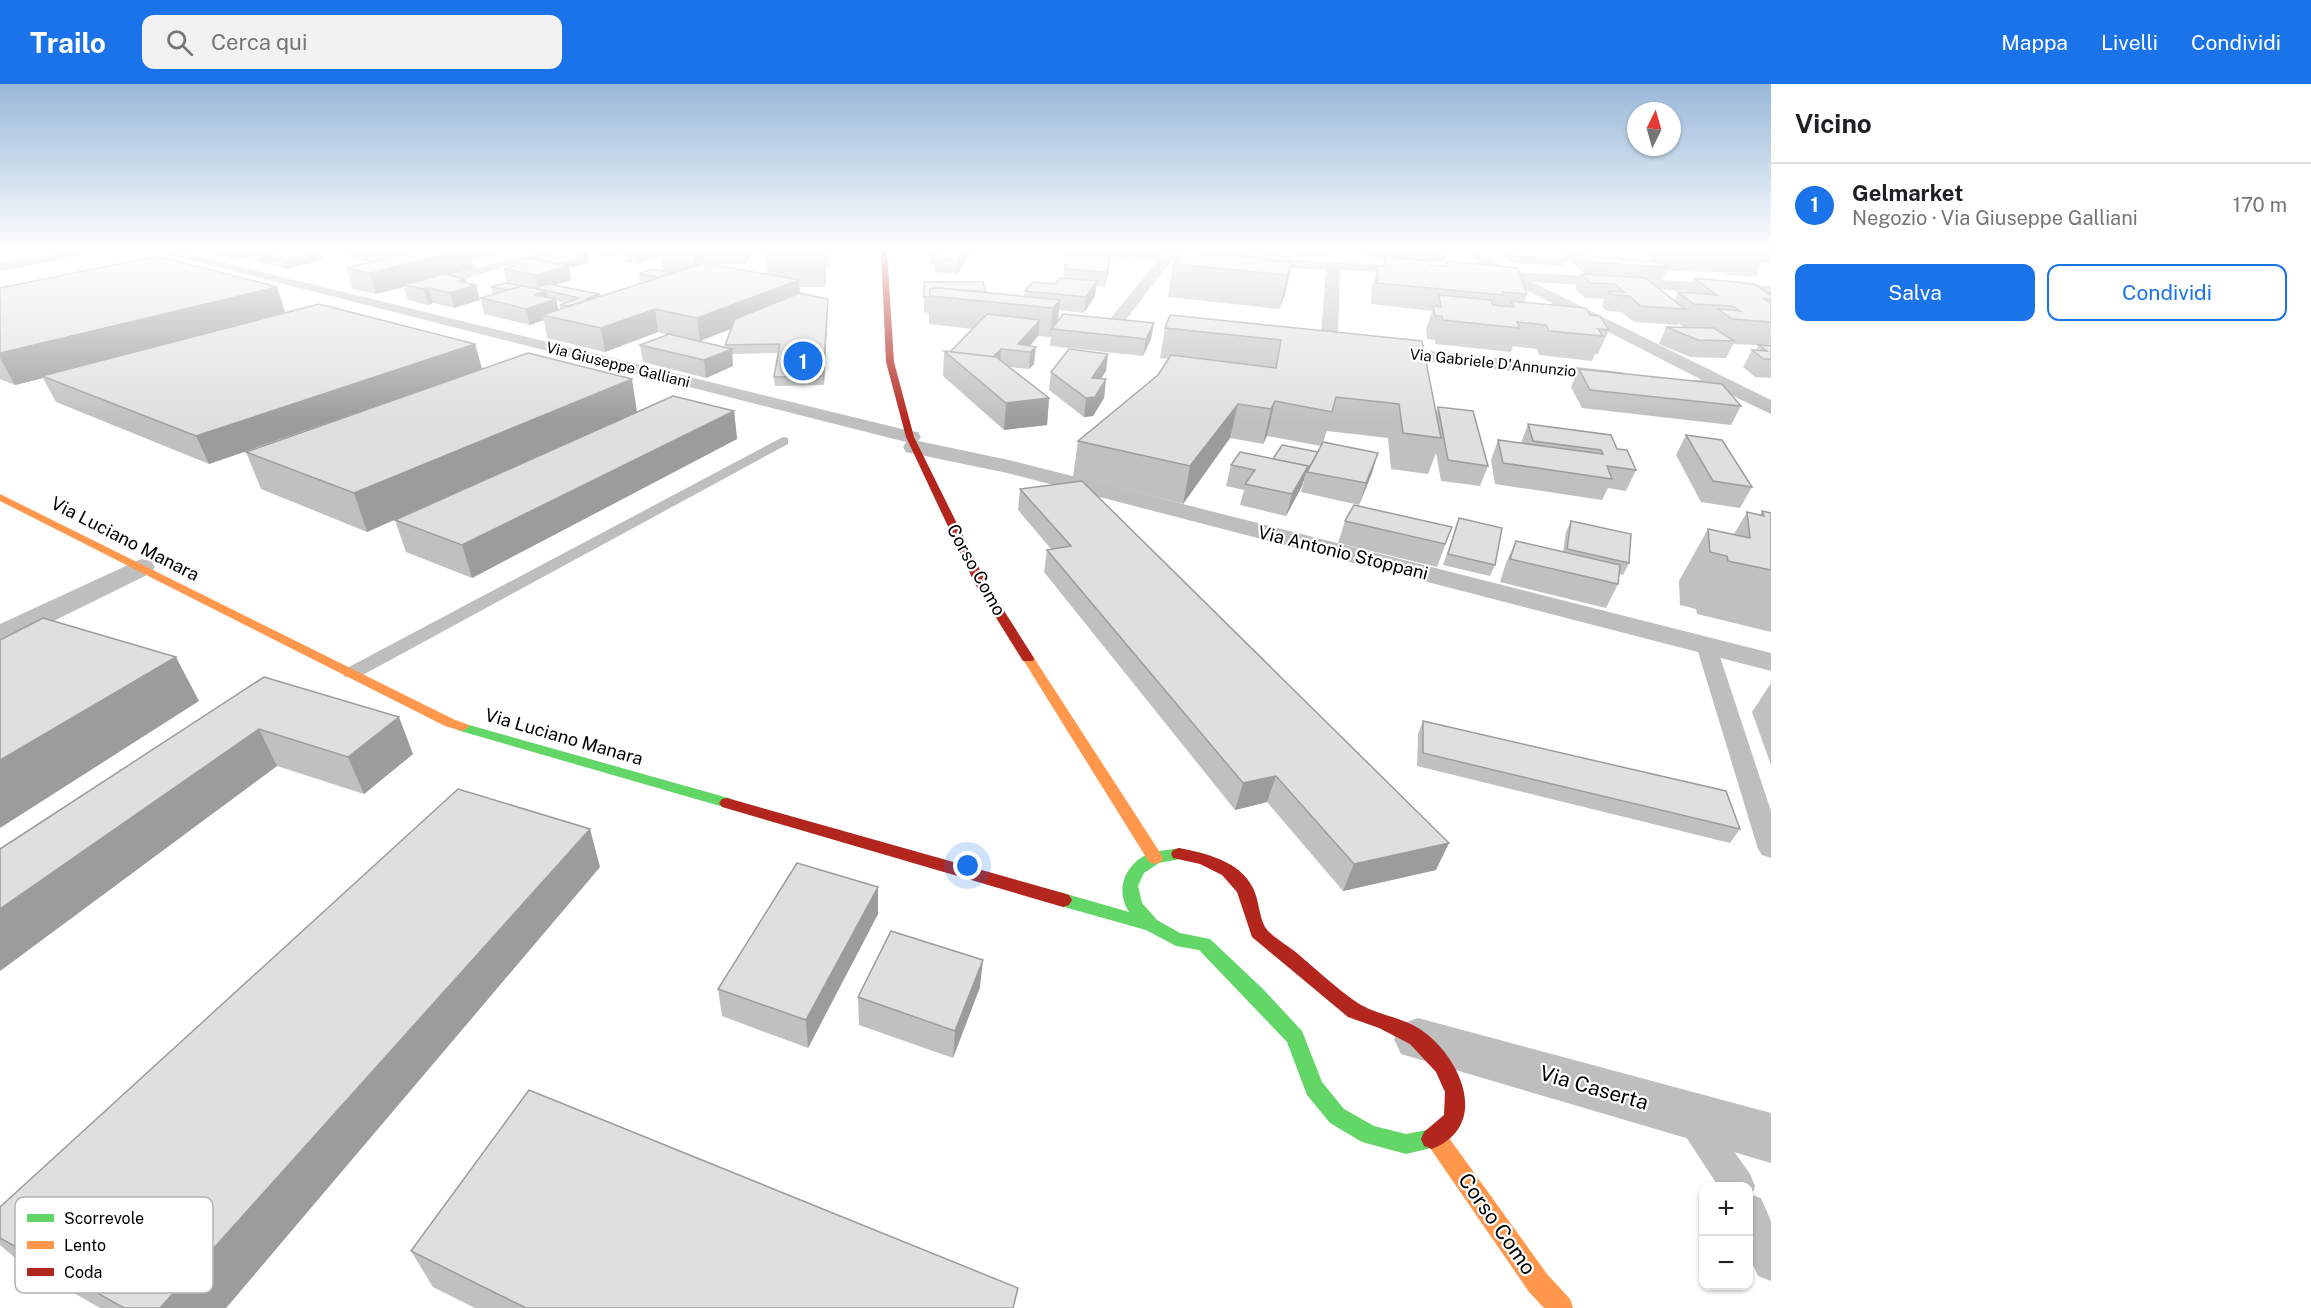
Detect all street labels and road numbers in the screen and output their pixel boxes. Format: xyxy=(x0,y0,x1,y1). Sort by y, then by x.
street label: Via Giuseppe Galliani xyxy=(544,338,692,391)
street label: Via Gabriele D'Annunzio xyxy=(1409,345,1577,380)
street label: Via Luciano Manara xyxy=(48,492,203,585)
street label: Corso Como xyxy=(943,520,1010,619)
street label: Via Antonio Stoppani xyxy=(1256,521,1430,584)
street label: Via Luciano Manara xyxy=(483,704,646,769)
street label: Via Caserta xyxy=(1537,1060,1651,1115)
street label: Corso Como xyxy=(1453,1168,1542,1279)

